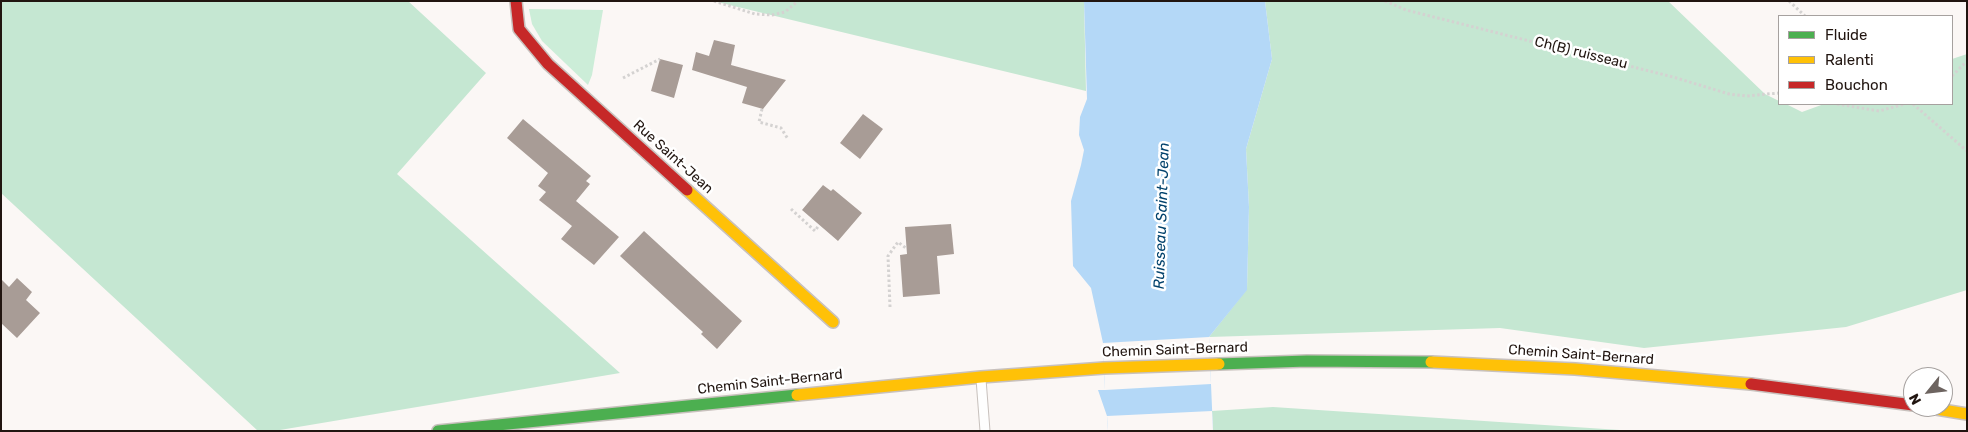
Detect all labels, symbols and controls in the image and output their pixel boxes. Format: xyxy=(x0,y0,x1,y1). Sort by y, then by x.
legend xyxy=(1778,15,1953,105)
text: Fluide xyxy=(1825,26,1867,44)
street label: Ch(B) ruisseau xyxy=(1533,33,1629,73)
text: Ralenti xyxy=(1825,51,1874,69)
text: Bouchon xyxy=(1825,76,1888,94)
street label: Rue Saint-Jean xyxy=(630,117,716,197)
water label: Ruisseau Saint-Jean xyxy=(1150,142,1174,290)
street label: Chemin Saint-Bernard xyxy=(1102,339,1248,361)
street label: Chemin Saint-Bernard xyxy=(1508,342,1654,368)
street label: Chemin Saint-Bernard xyxy=(697,366,843,398)
north arrow xyxy=(1903,367,1953,417)
text: N xyxy=(1905,391,1925,408)

